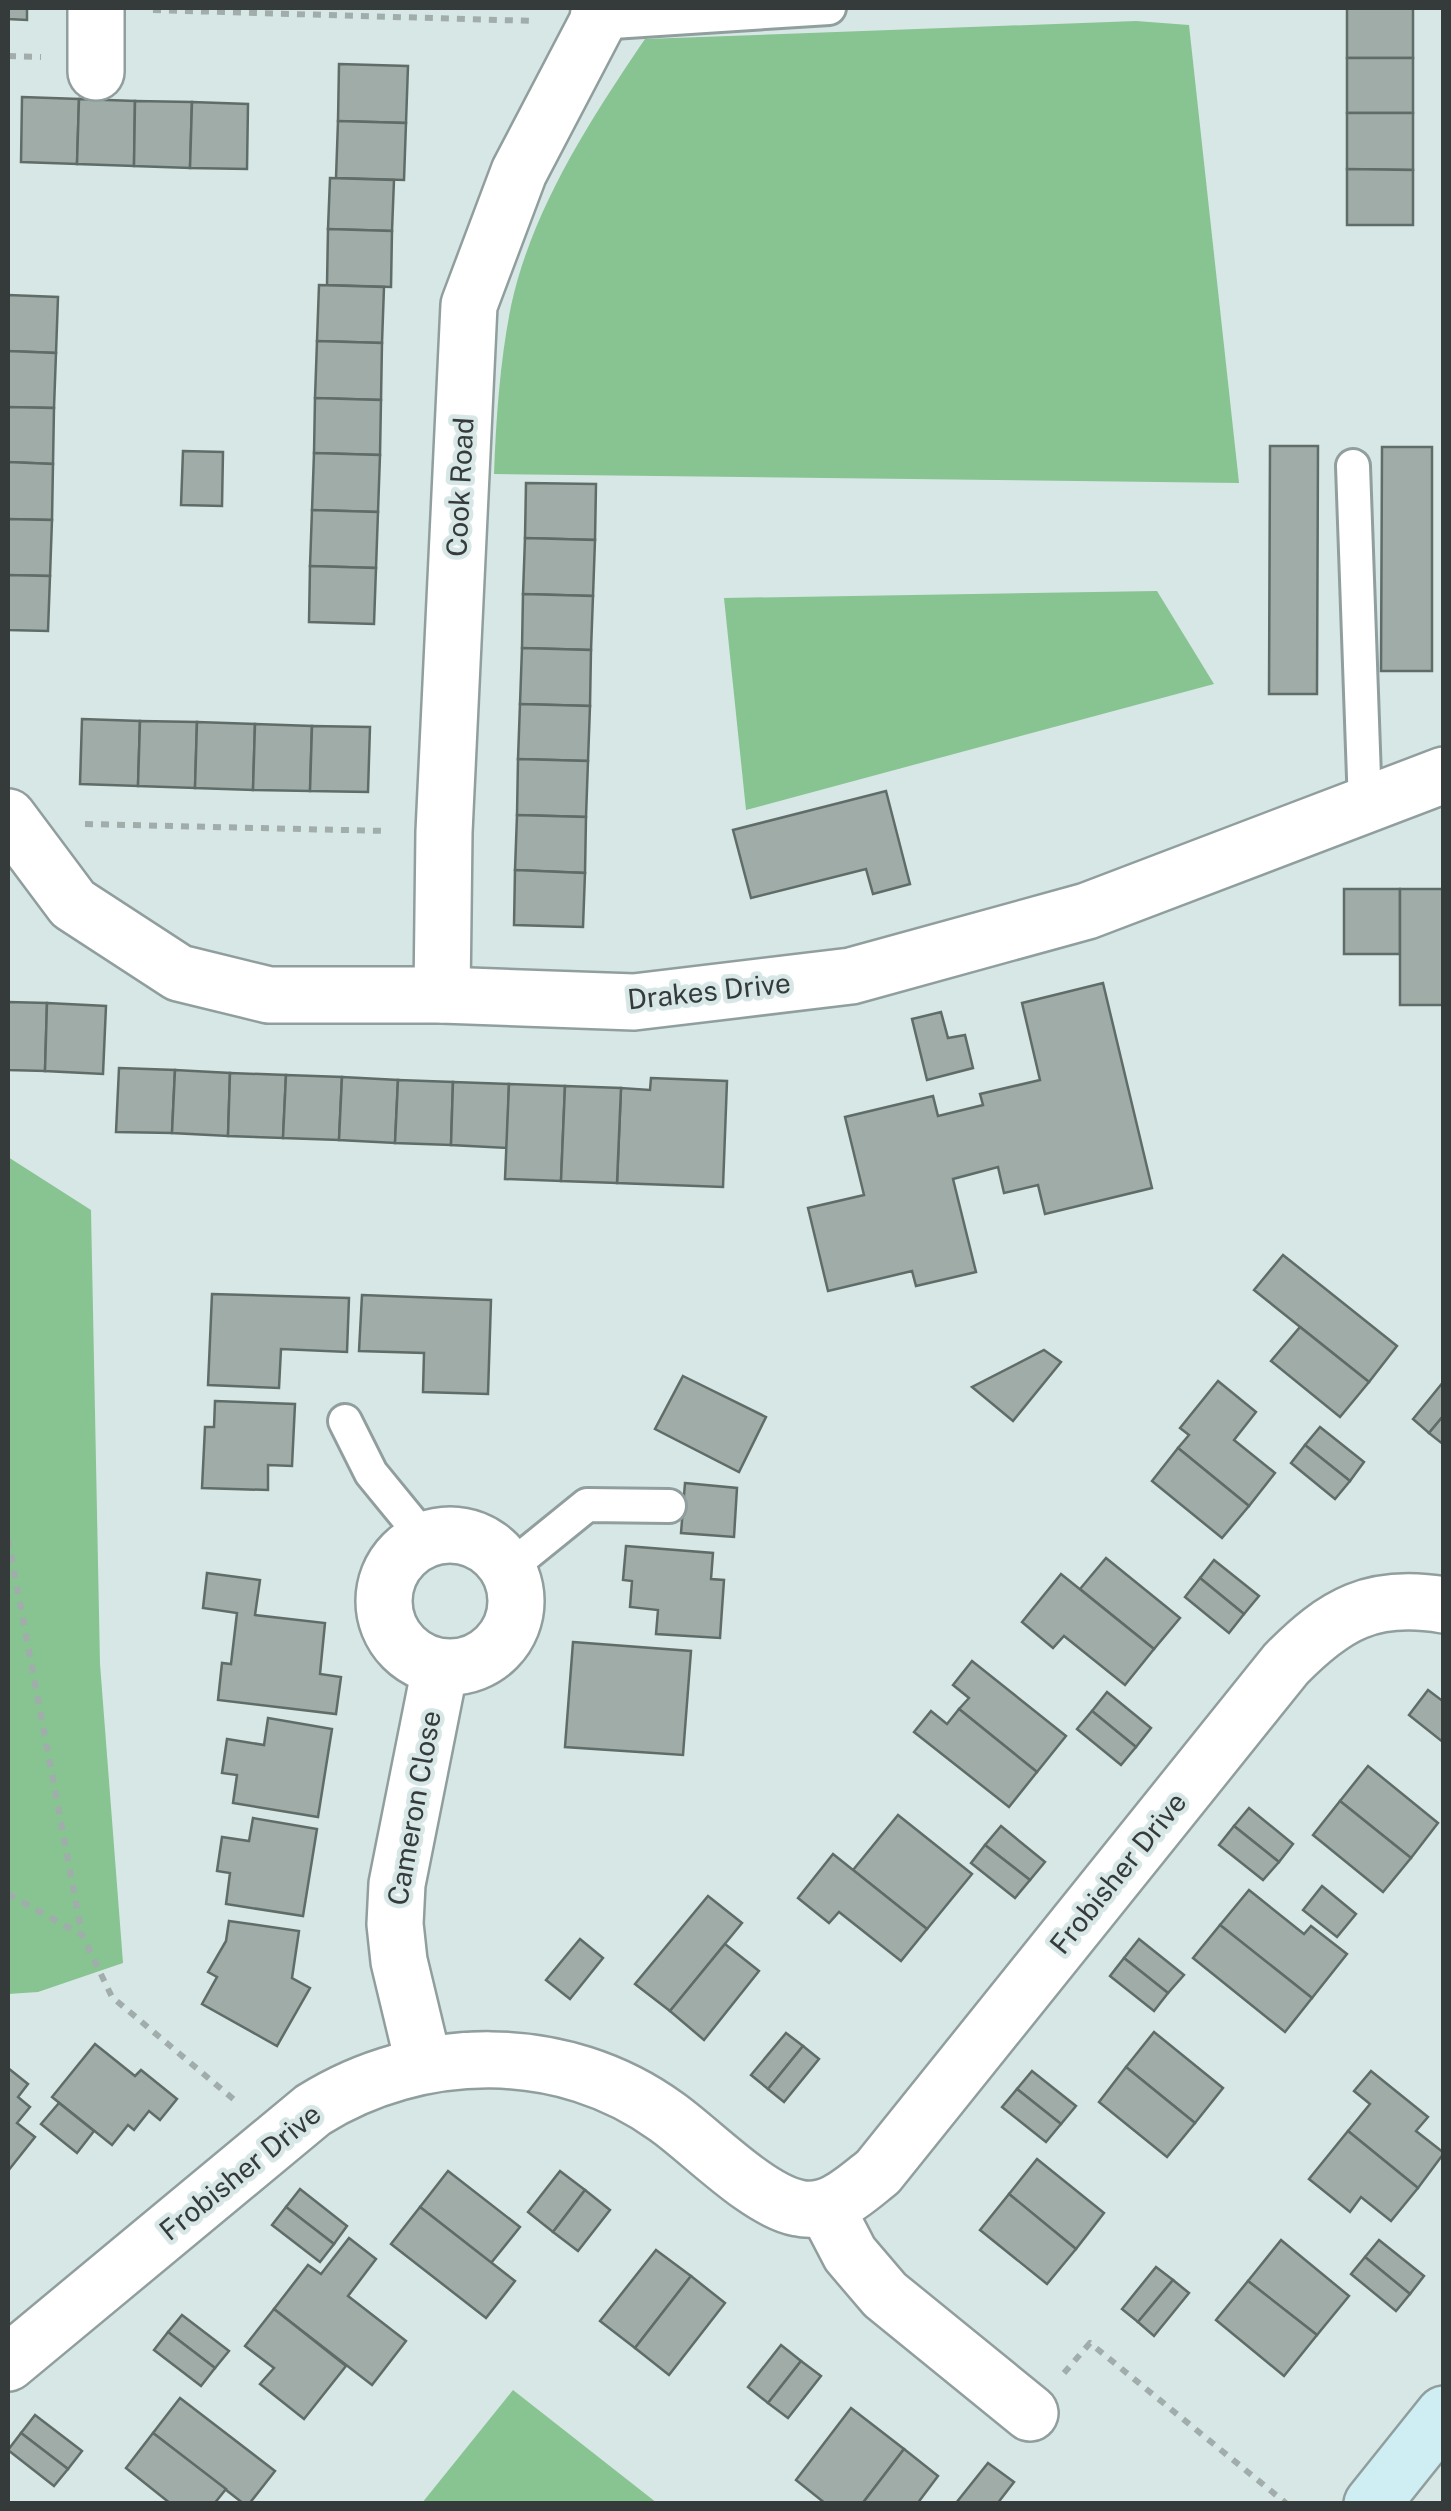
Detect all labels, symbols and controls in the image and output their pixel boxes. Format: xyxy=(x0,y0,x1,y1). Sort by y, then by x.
street label: Cook Road xyxy=(439,416,480,558)
street label: Drakes Drive xyxy=(626,966,792,1015)
street label: Cameron Close xyxy=(380,1708,447,1908)
street label: Frobisher Drive xyxy=(1043,1785,1193,1960)
street label: Frobisher Drive xyxy=(152,2097,327,2247)

